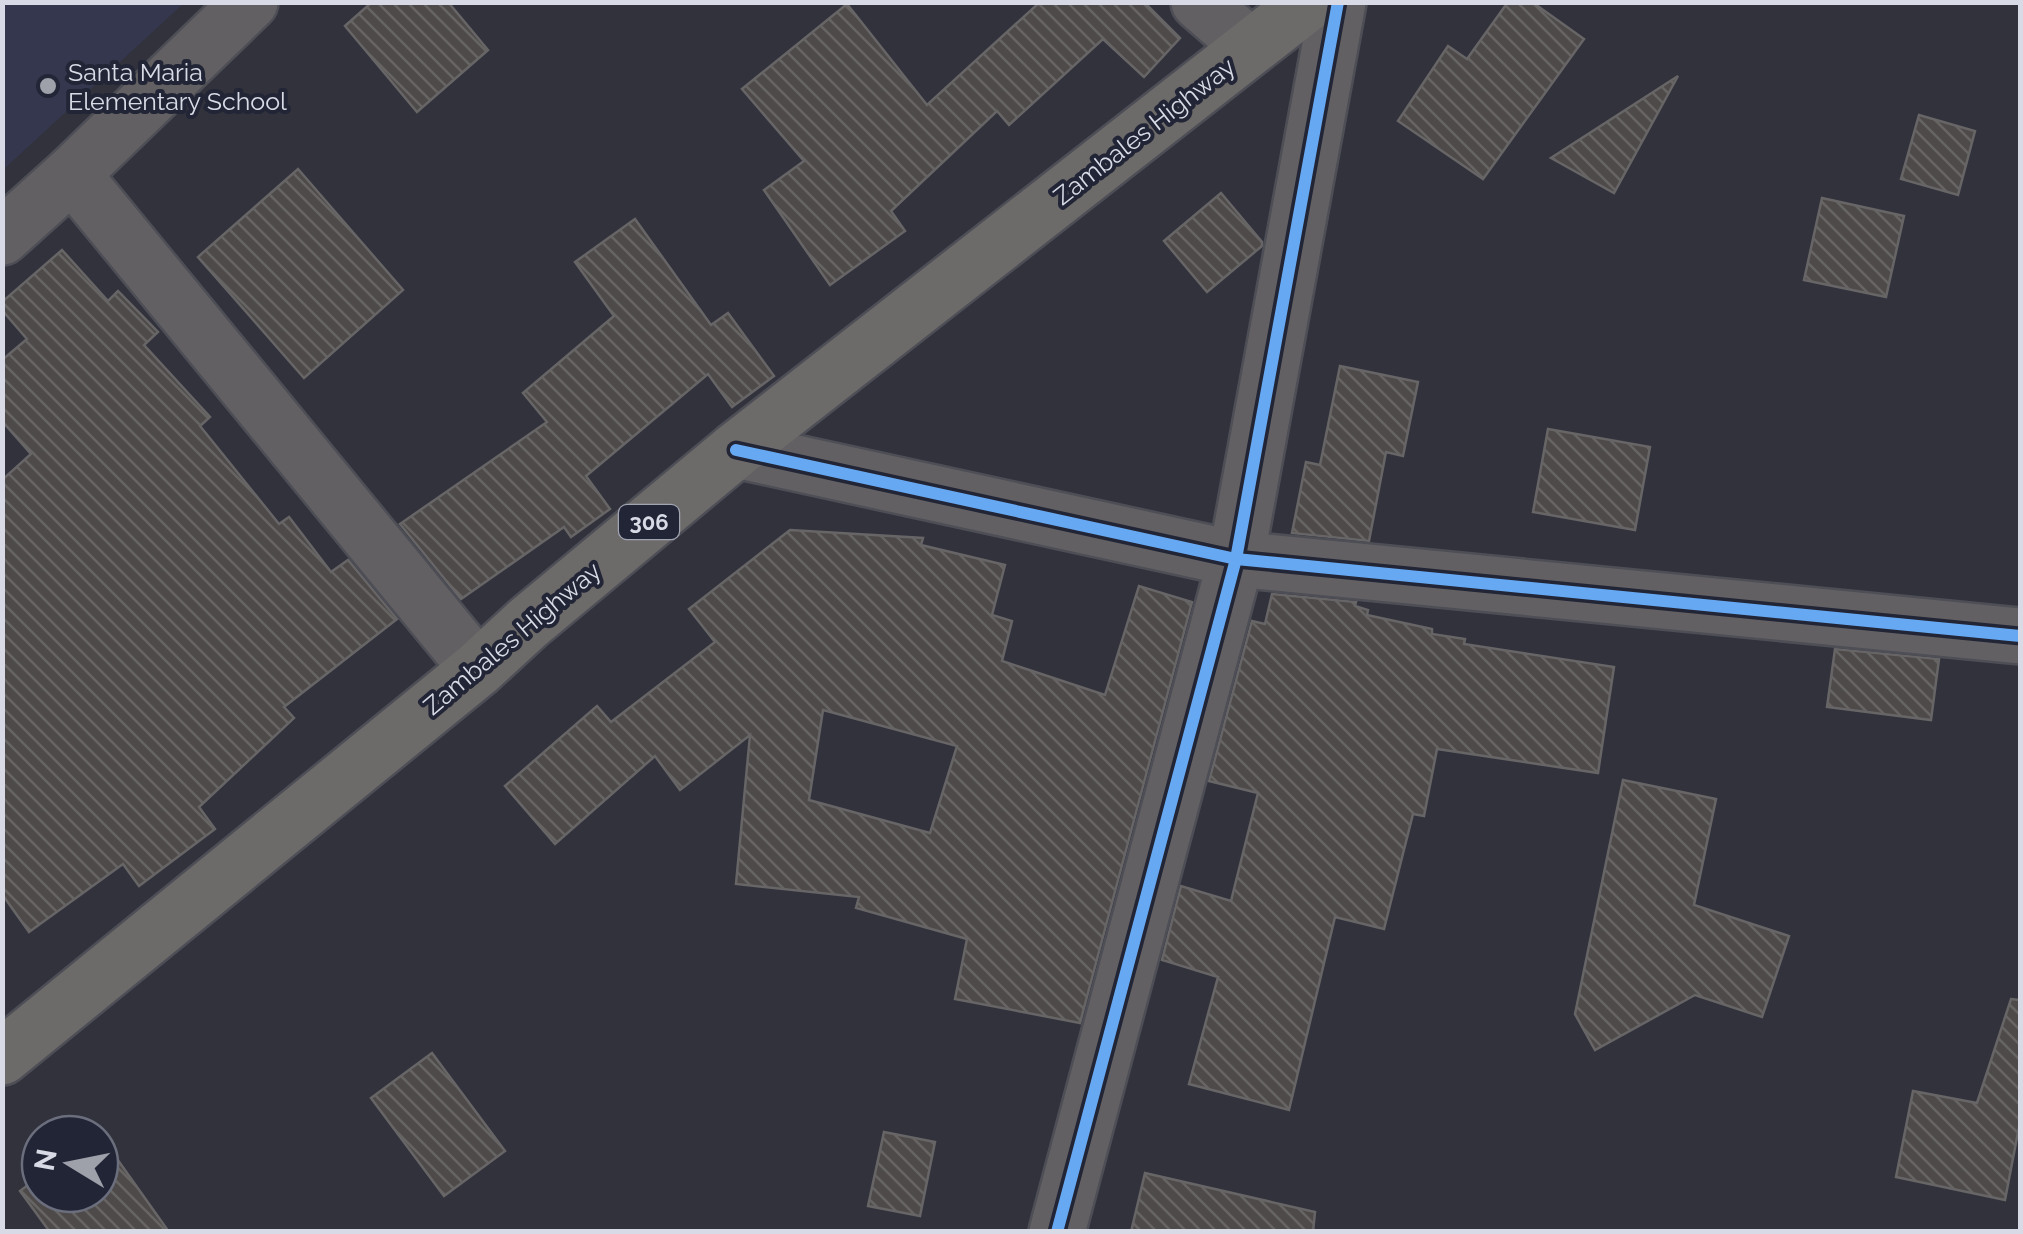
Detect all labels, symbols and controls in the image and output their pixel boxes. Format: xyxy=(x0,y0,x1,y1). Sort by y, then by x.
street label: Zambales Highway xyxy=(1047,51,1241,211)
place label: Santa Maria Elementary School xyxy=(68,57,287,116)
marker: Santa Maria Elementary School xyxy=(37,75,59,97)
road number: 306 xyxy=(619,505,679,539)
street label: Zambales Highway xyxy=(417,555,607,721)
north arrow xyxy=(20,1114,120,1214)
text: N xyxy=(28,1146,64,1173)

